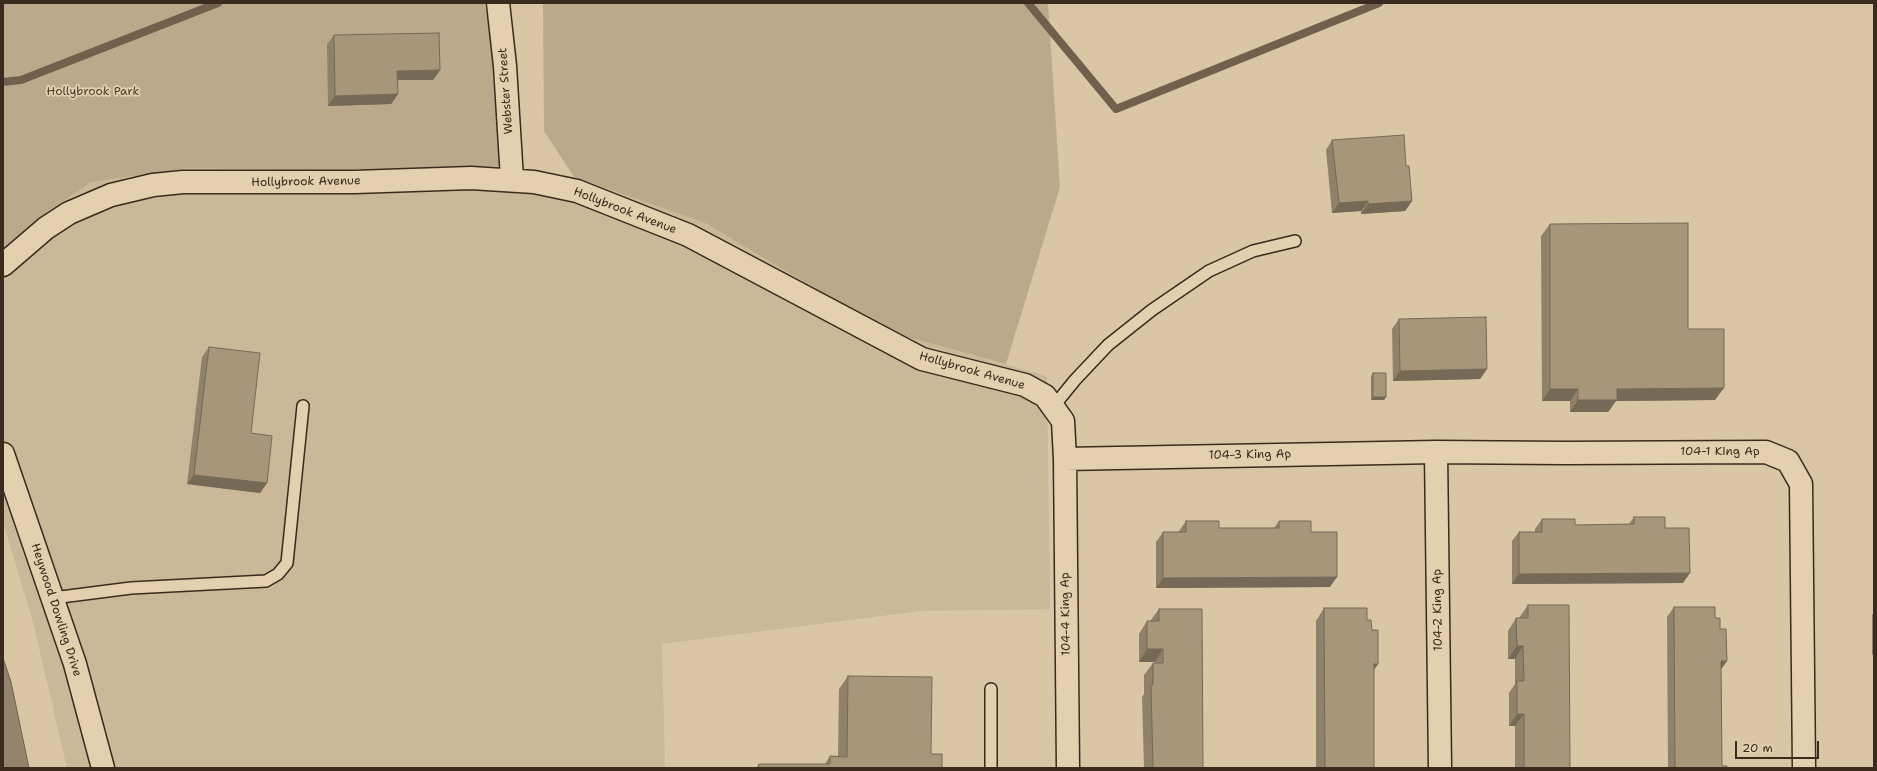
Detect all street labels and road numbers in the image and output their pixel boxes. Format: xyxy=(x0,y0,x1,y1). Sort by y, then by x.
street label: Webster Street xyxy=(496,47,516,135)
street label: Hollybrook Avenue xyxy=(251,174,361,190)
street label: Hollybrook Avenue xyxy=(571,185,679,237)
street label: Hollybrook Avenue xyxy=(917,349,1027,393)
street label: 104-1 King Ap xyxy=(1680,445,1760,459)
street label: 104-3 King Ap xyxy=(1209,447,1291,463)
street label: Heywood Dowling Drive xyxy=(28,542,84,678)
street label: 104-2 King Ap xyxy=(1430,569,1446,651)
street label: 104-4 King Ap xyxy=(1058,572,1074,656)

